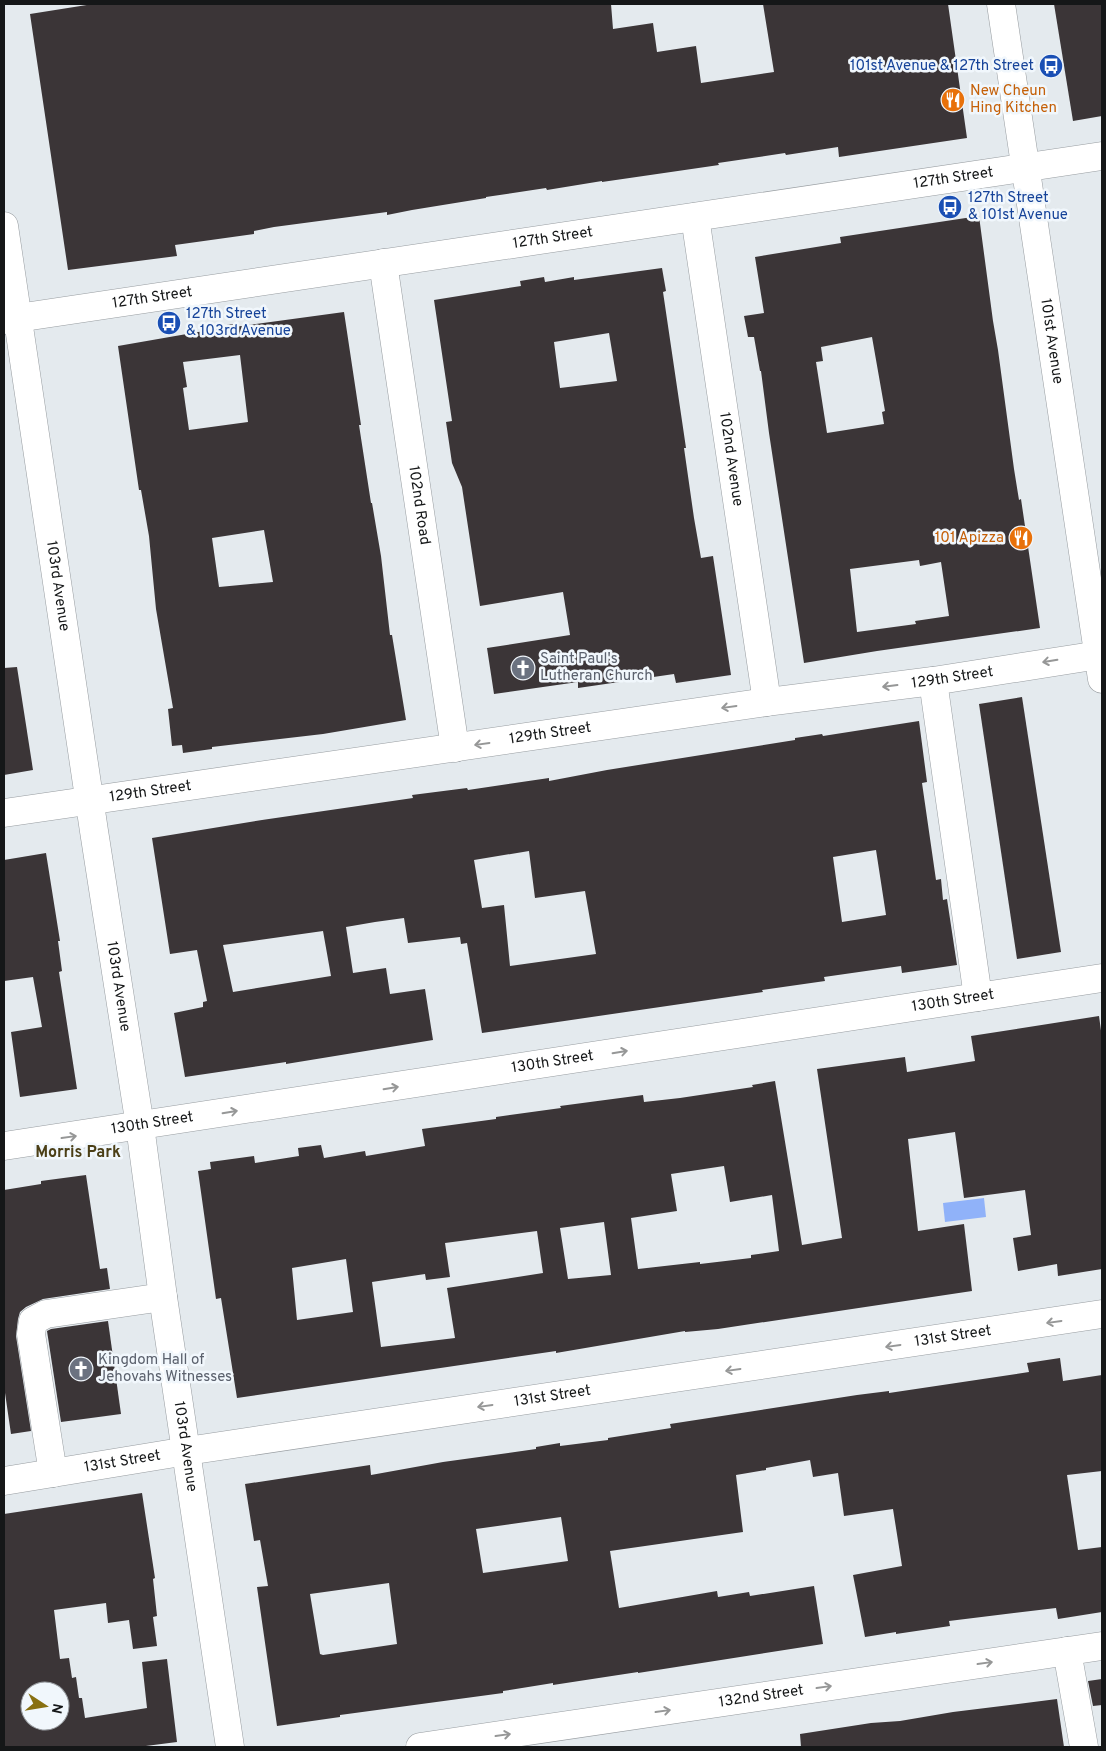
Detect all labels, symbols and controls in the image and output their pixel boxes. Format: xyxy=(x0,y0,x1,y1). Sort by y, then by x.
bus stop icon: 101st Avenue & 127th Street xyxy=(1038,53,1064,79)
place label: 101st Avenue & 127th Street xyxy=(850,57,1034,76)
place label: New Cheun Hing Kitchen xyxy=(970,82,1057,118)
restaurant icon: New Cheun Hing Kitchen xyxy=(940,87,966,113)
street label: 127th Street xyxy=(912,163,995,194)
place label: 127th Street & 101st Avenue xyxy=(968,189,1068,225)
bus stop icon: 127th Street & 101st Avenue xyxy=(937,194,963,220)
street label: 127th Street xyxy=(512,223,594,253)
street label: 127th Street xyxy=(111,282,194,313)
street label: 101st Avenue xyxy=(1036,297,1067,385)
place label: 127th Street & 103rd Avenue xyxy=(186,305,291,341)
bus stop icon: 127th Street & 103rd Avenue xyxy=(156,310,182,336)
street label: 102nd Avenue xyxy=(715,411,747,508)
street label: 102nd Road xyxy=(404,464,434,546)
restaurant icon: 101 Apizza xyxy=(1008,525,1034,551)
place label: 101 Apizza xyxy=(935,529,1004,548)
street label: 103rd Avenue xyxy=(41,539,74,633)
place label: Saint Paul's Lutheran Church xyxy=(540,650,653,686)
church icon: Saint Paul's Lutheran Church xyxy=(510,655,536,681)
one-way arrow xyxy=(1043,657,1059,667)
street label: 129th Street xyxy=(910,662,995,693)
one-way arrow xyxy=(882,681,898,691)
one-way arrow xyxy=(721,703,737,713)
street label: 129th Street xyxy=(508,718,592,749)
one-way arrow xyxy=(474,740,490,750)
street label: 129th Street xyxy=(108,776,193,807)
street label: 103rd Avenue xyxy=(102,940,135,1033)
street label: 130th Street xyxy=(911,985,995,1016)
street label: 130th Street xyxy=(510,1046,595,1078)
one-way arrow xyxy=(612,1047,628,1057)
one-way arrow xyxy=(382,1082,398,1092)
one-way arrow xyxy=(222,1107,238,1117)
street label: 130th Street xyxy=(110,1108,195,1139)
one-way arrow xyxy=(61,1131,77,1141)
district label: Morris Park xyxy=(35,1143,121,1163)
one-way arrow xyxy=(1046,1317,1062,1327)
street label: 131st Street xyxy=(913,1321,993,1351)
one-way arrow xyxy=(886,1341,902,1351)
place label: Kingdom Hall of Jehovahs Witnesses xyxy=(98,1351,232,1387)
church icon: Kingdom Hall of Jehovahs Witnesses xyxy=(68,1356,94,1382)
one-way arrow xyxy=(725,1365,741,1375)
street label: 131st Street xyxy=(513,1381,592,1411)
street label: 103rd Avenue xyxy=(169,1400,201,1493)
one-way arrow xyxy=(478,1402,494,1412)
street label: 131st Street xyxy=(83,1446,162,1477)
one-way arrow xyxy=(976,1658,992,1668)
north arrow xyxy=(20,1681,70,1731)
street label: 132nd Street xyxy=(718,1681,805,1712)
one-way arrow xyxy=(816,1682,832,1692)
text: N xyxy=(47,1702,66,1715)
one-way arrow xyxy=(655,1706,671,1716)
one-way arrow xyxy=(494,1730,510,1740)

